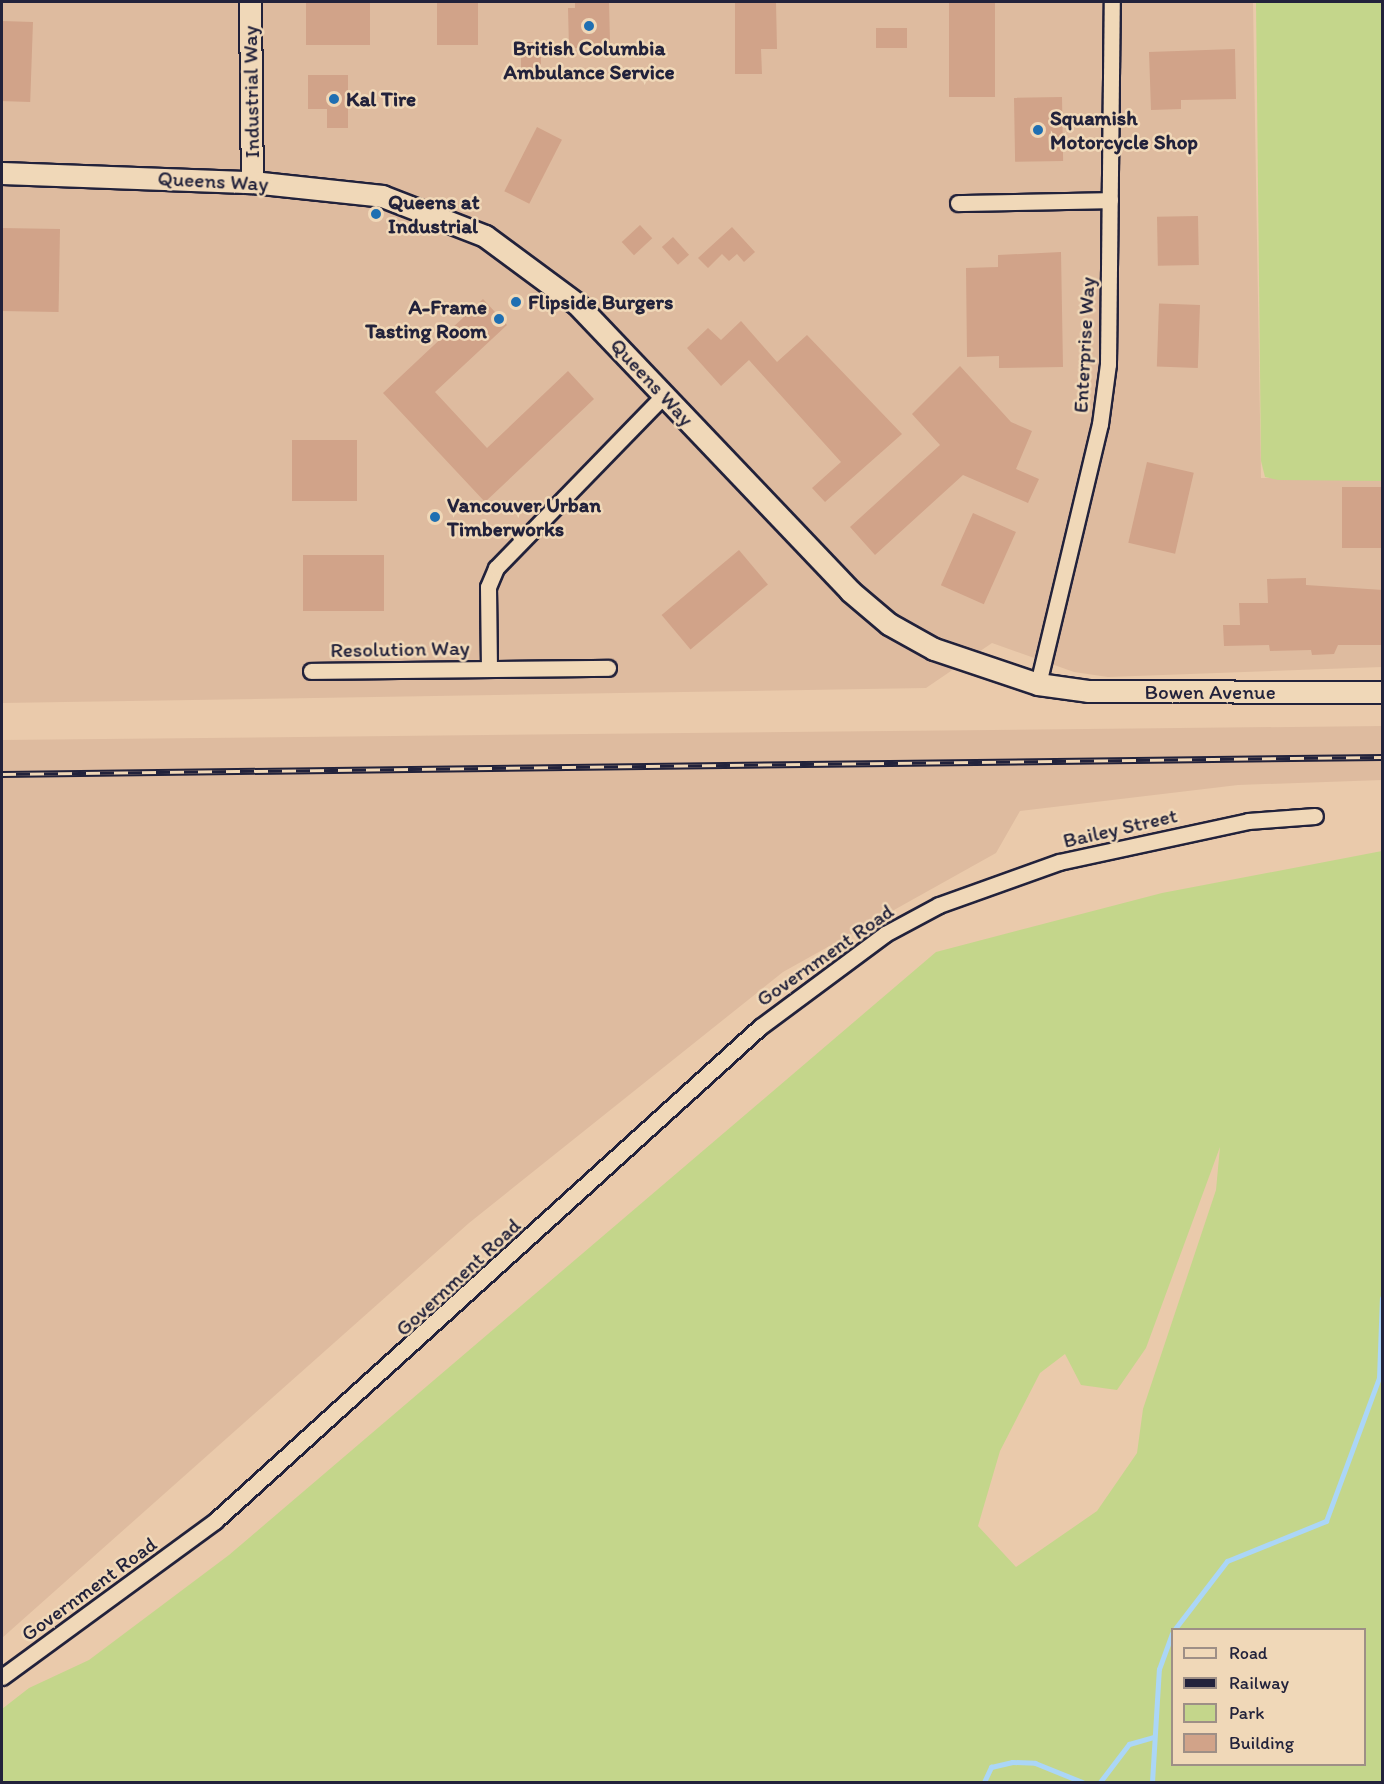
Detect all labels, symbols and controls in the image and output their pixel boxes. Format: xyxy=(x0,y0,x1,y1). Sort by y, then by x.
marker: British Columbia Ambulance Service xyxy=(582,19,596,33)
street label: Industrial Way xyxy=(237,26,265,158)
place label: British Columbia Ambulance Service xyxy=(503,35,675,85)
place label: Kal Tire xyxy=(346,86,416,112)
marker: Kal Tire xyxy=(327,92,341,106)
place label: Squamish Motorcycle Shop xyxy=(1050,105,1198,155)
marker: Squamish Motorcycle Shop xyxy=(1031,123,1045,137)
street label: Queens Way xyxy=(157,166,269,196)
place label: Queens at Industrial xyxy=(388,189,480,239)
marker: Queens at Industrial xyxy=(369,207,383,221)
street label: Enterprise Way xyxy=(1068,276,1100,414)
place label: Flipside Burgers xyxy=(528,289,674,315)
place label: A-Frame Tasting Room xyxy=(365,294,487,344)
marker: Flipside Burgers xyxy=(509,295,523,309)
marker: A-Frame Tasting Room xyxy=(492,312,506,326)
street label: Queens Way xyxy=(605,333,699,431)
place label: Vancouver Urban Timberworks xyxy=(447,492,602,542)
marker: Vancouver Urban Timberworks xyxy=(428,510,442,524)
street label: Resolution Way xyxy=(331,635,469,663)
street label: Bowen Avenue xyxy=(1145,679,1275,705)
street label: Bailey Street xyxy=(1061,803,1179,853)
street label: Government Road xyxy=(752,898,898,1012)
street label: Government Road xyxy=(390,1213,526,1341)
street label: Government Road xyxy=(16,1531,162,1647)
legend xyxy=(1171,1628,1366,1766)
text: Road xyxy=(1229,1642,1268,1664)
text: Railway xyxy=(1229,1672,1289,1694)
text: Park xyxy=(1229,1702,1264,1724)
text: Building xyxy=(1229,1732,1294,1754)

